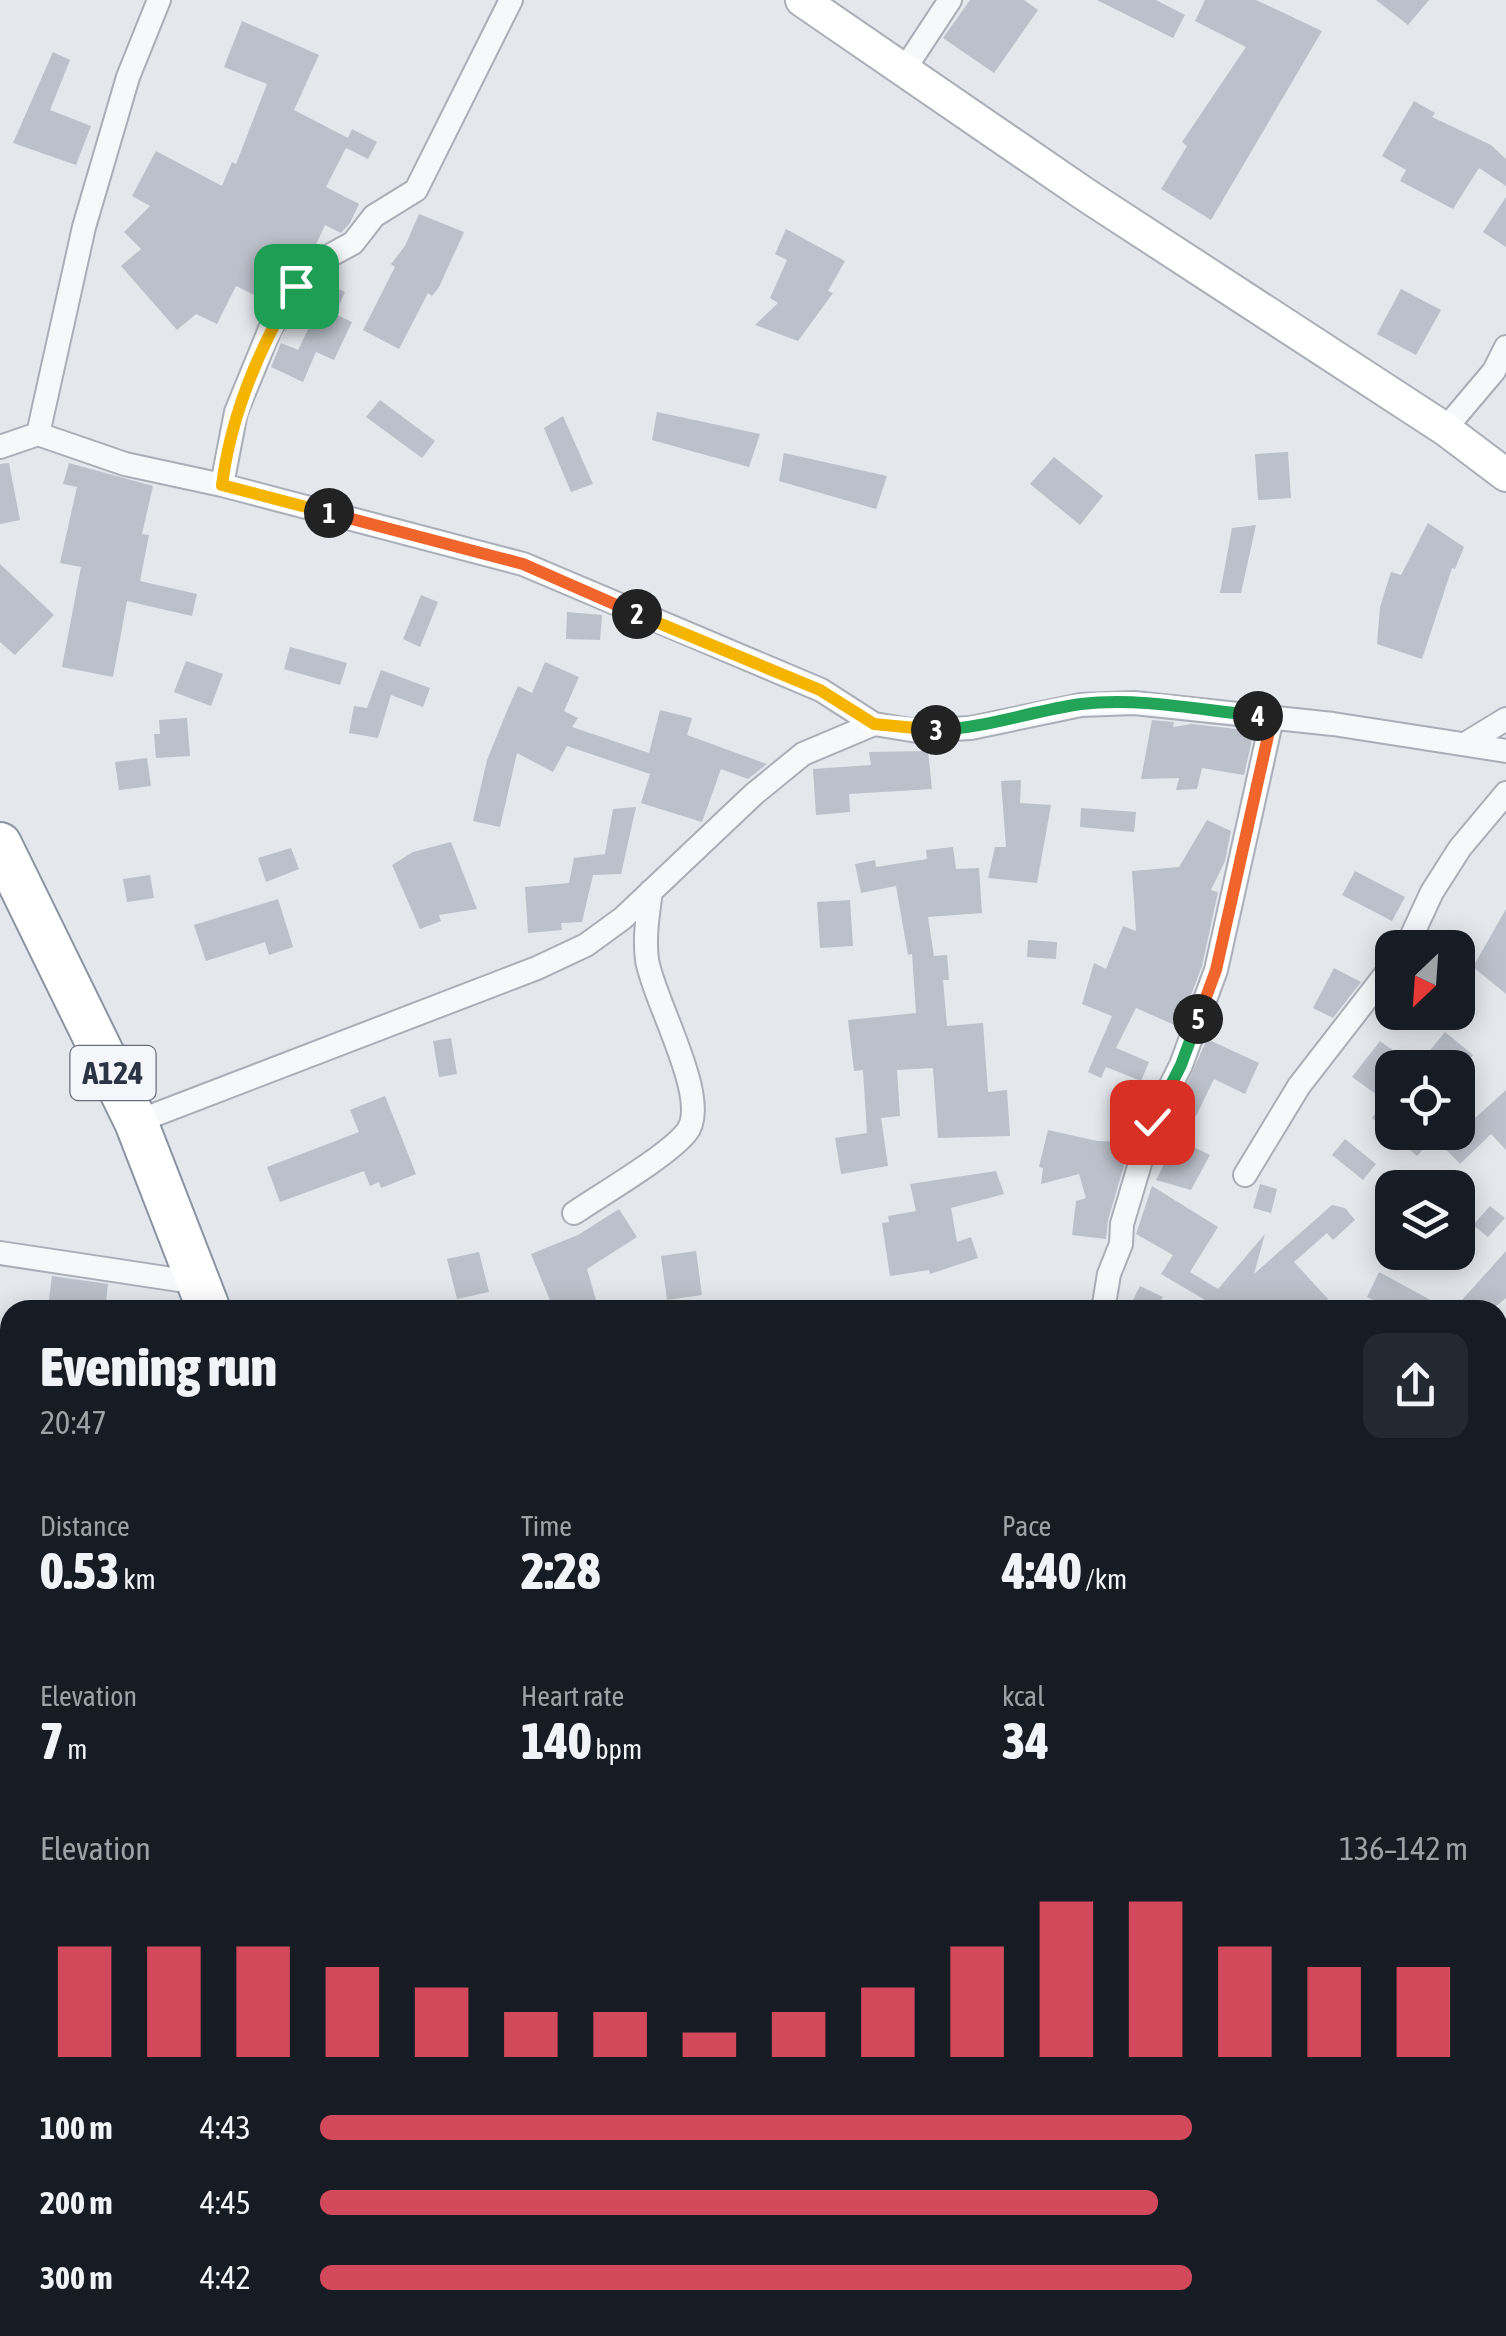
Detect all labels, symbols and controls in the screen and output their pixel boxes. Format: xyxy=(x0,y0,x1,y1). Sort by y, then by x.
pin xyxy=(254,244,339,329)
icon: arrive xyxy=(269,259,324,314)
pin: 1 xyxy=(304,488,354,538)
text: 1 xyxy=(322,497,336,529)
pin: 2 xyxy=(612,589,662,639)
text: 2 xyxy=(630,598,644,630)
pin: 4 xyxy=(1233,691,1283,741)
text: 4 xyxy=(1251,700,1265,732)
pin: 3 xyxy=(911,705,961,755)
text: 3 xyxy=(929,714,943,746)
north arrow xyxy=(1375,930,1475,1030)
map controls xyxy=(1375,930,1475,1270)
pin: 5 xyxy=(1173,994,1223,1044)
text: 5 xyxy=(1191,1003,1205,1035)
road number: A124 xyxy=(70,1046,156,1100)
button: locate xyxy=(1375,1050,1475,1150)
pin xyxy=(1110,1080,1195,1165)
icon: check xyxy=(1125,1095,1180,1150)
button: layers xyxy=(1375,1170,1475,1270)
button: share xyxy=(1363,1333,1468,1438)
text: Evening run xyxy=(40,1335,277,1398)
text: 20:47 xyxy=(40,1404,107,1441)
text: Distance xyxy=(40,1510,130,1542)
text: Time xyxy=(521,1510,572,1542)
text: Pace xyxy=(1002,1510,1051,1542)
text: 0.53 xyxy=(40,1542,119,1600)
text: 2:28 xyxy=(521,1542,600,1600)
text: 4:40 xyxy=(1002,1542,1081,1600)
text: km xyxy=(119,1563,156,1595)
text: /km xyxy=(1081,1563,1127,1595)
text: Elevation xyxy=(40,1680,137,1712)
text: Heart rate xyxy=(521,1680,624,1712)
text: kcal xyxy=(1002,1680,1045,1712)
text: 7 xyxy=(40,1712,64,1770)
text: 140 xyxy=(521,1712,592,1770)
text: 34 xyxy=(1002,1712,1049,1770)
text: m xyxy=(64,1733,88,1765)
text: bpm xyxy=(592,1733,642,1765)
text: Elevation xyxy=(40,1830,151,1867)
text: 136–142 m xyxy=(1339,1830,1468,1867)
text: 100 m xyxy=(40,2109,113,2146)
text: 4:43 xyxy=(200,2109,251,2146)
text: 200 m xyxy=(40,2184,113,2221)
text: 4:45 xyxy=(200,2184,251,2221)
text: 300 m xyxy=(40,2259,113,2296)
text: 4:42 xyxy=(200,2259,251,2296)

